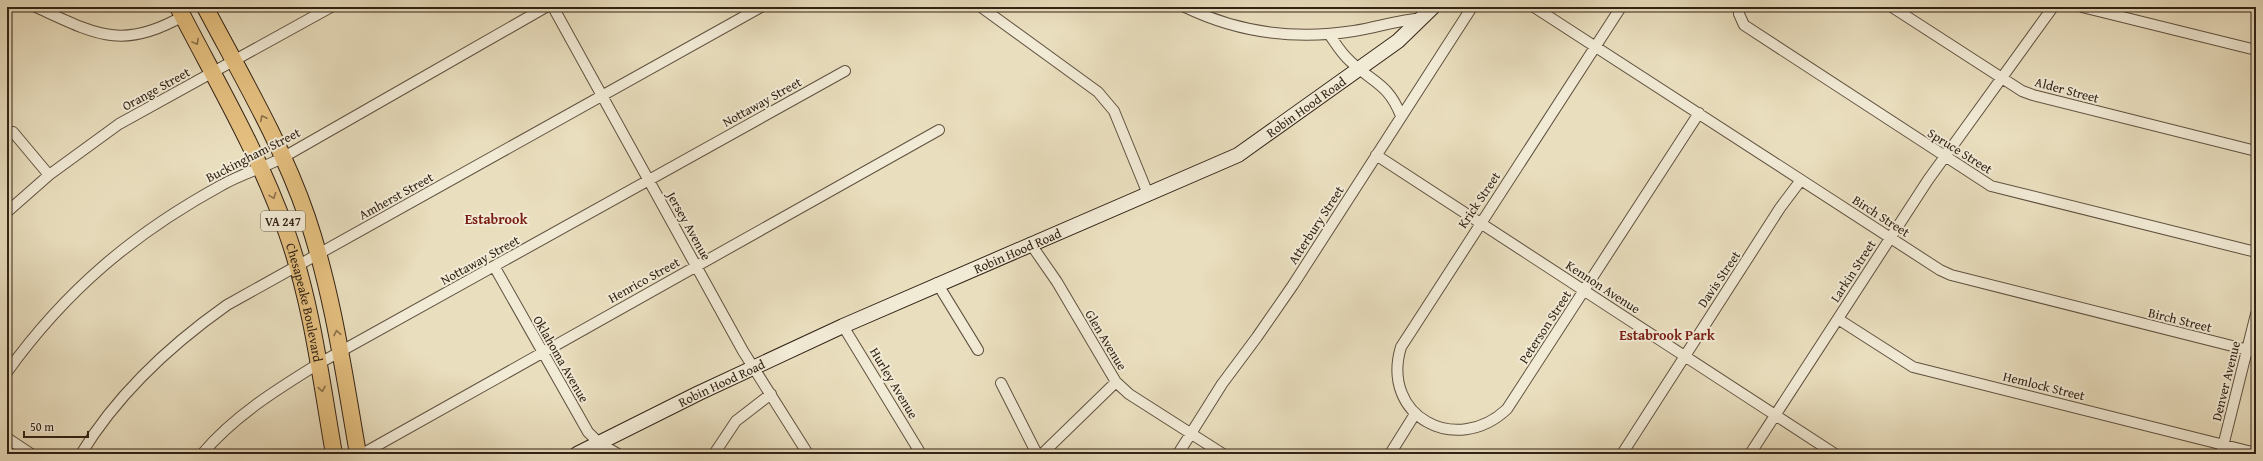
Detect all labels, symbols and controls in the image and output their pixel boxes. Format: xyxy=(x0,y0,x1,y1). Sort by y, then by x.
one-way arrow xyxy=(191,37,199,45)
street label: Orange Street xyxy=(119,62,194,115)
street label: Nottaway Street xyxy=(719,72,805,132)
street label: Robin Hood Road xyxy=(1262,72,1350,142)
street label: Alder Street xyxy=(2033,72,2102,108)
one-way arrow xyxy=(261,115,268,122)
street label: Buckingham Street xyxy=(202,123,304,187)
street label: Spruce Street xyxy=(1924,124,1996,179)
street label: Amherst Street xyxy=(355,167,437,224)
street label: Krick Street xyxy=(1453,168,1505,232)
street label: Atterbury Street xyxy=(1284,182,1349,268)
street label: Jersey Avenue xyxy=(661,186,716,264)
street label: Birch Street xyxy=(1849,190,1914,242)
one-way arrow xyxy=(268,192,276,199)
district label: Estabrook xyxy=(465,209,528,229)
road number: VA 247 xyxy=(261,211,305,231)
street label: Robin Hood Road xyxy=(970,223,1064,278)
street label: Nottaway Street xyxy=(437,230,523,290)
street label: Larkin Street xyxy=(1826,236,1881,306)
street label: Chesapeake Boulevard xyxy=(281,240,328,364)
street label: Davis Street xyxy=(1693,246,1745,311)
street label: Henrico Street xyxy=(605,252,684,308)
street label: Kennon Avenue xyxy=(1562,256,1644,318)
street label: Peterson Street xyxy=(1514,286,1576,367)
street label: Birch Street xyxy=(2146,303,2214,337)
street label: Glen Avenue xyxy=(1080,306,1132,374)
street label: Oklahoma Avenue xyxy=(528,312,594,406)
district label: Estabrook Park xyxy=(1619,325,1716,345)
one-way arrow xyxy=(333,330,342,336)
street label: Denver Avenue xyxy=(2207,339,2245,423)
street label: Hurley Avenue xyxy=(865,344,923,422)
street label: Robin Hood Road xyxy=(675,354,768,411)
street label: Hemlock Street xyxy=(2001,367,2087,405)
one-way arrow xyxy=(318,386,326,392)
scale bar xyxy=(24,413,88,439)
text: 50 m xyxy=(30,418,54,435)

